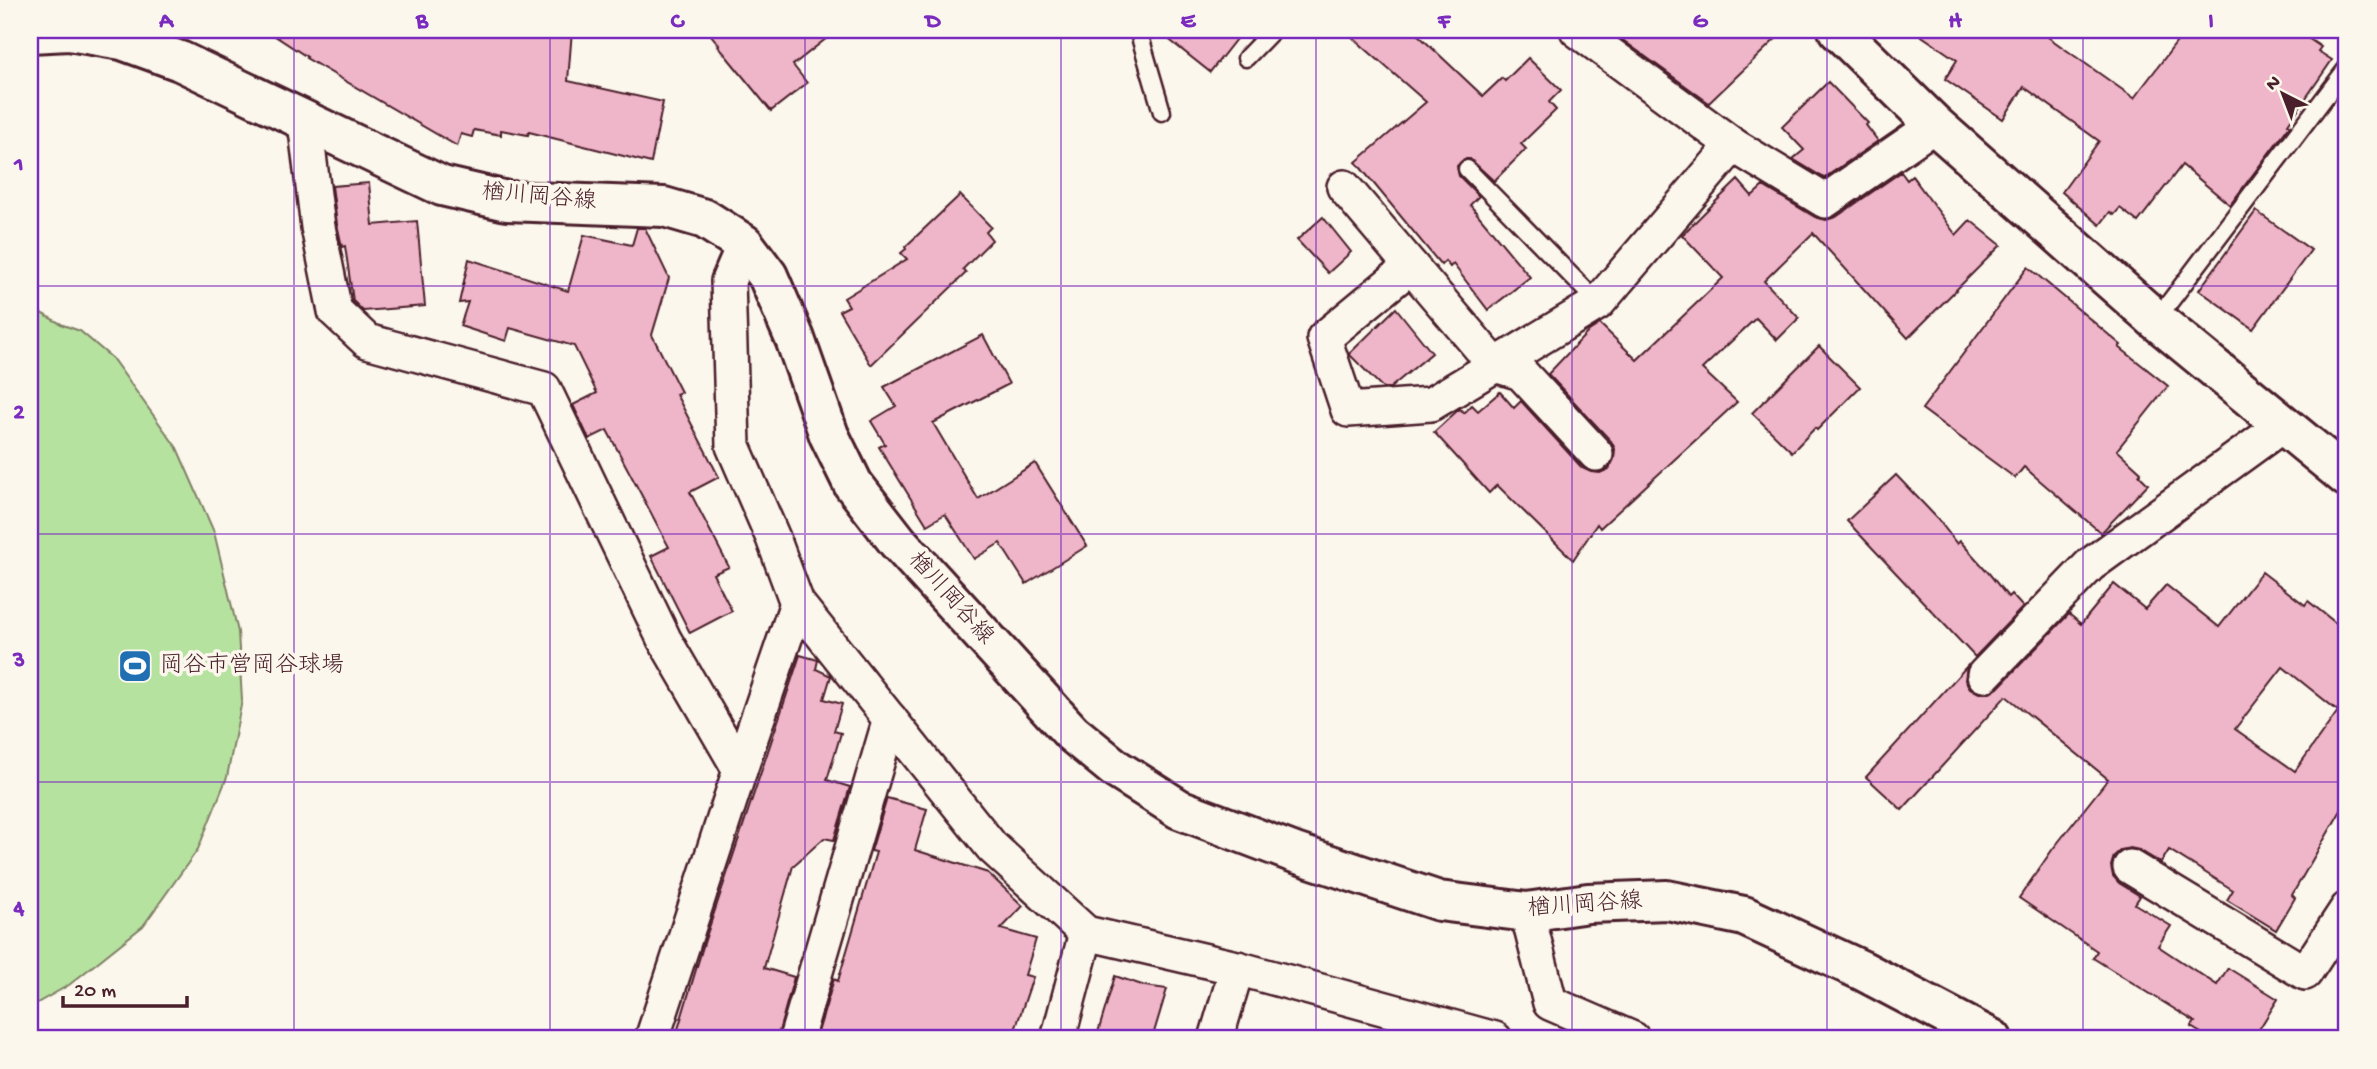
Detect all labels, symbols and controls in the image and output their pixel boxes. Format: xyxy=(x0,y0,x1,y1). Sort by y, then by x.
text: A xyxy=(158,9,174,36)
text: B xyxy=(415,9,429,36)
text: C xyxy=(671,9,686,36)
text: D xyxy=(924,9,942,36)
text: E xyxy=(1181,9,1197,36)
text: F xyxy=(1437,9,1452,36)
text: G xyxy=(1693,9,1709,36)
text: H xyxy=(1948,9,1962,36)
text: I xyxy=(2208,9,2214,36)
north arrow xyxy=(2248,60,2318,130)
text: N xyxy=(2262,71,2286,97)
text: 1 xyxy=(13,152,24,179)
street label: 楢川岡谷線 xyxy=(481,179,598,216)
text: 2 xyxy=(13,400,25,427)
street label: 楢川岡谷線 xyxy=(901,547,999,651)
sports icon: 岡谷市営岡谷球場 xyxy=(116,647,154,685)
text: 3 xyxy=(12,648,25,675)
place label: 岡谷市営岡谷球場 xyxy=(160,652,344,680)
street label: 楢川岡谷線 xyxy=(1527,888,1643,923)
text: 4 xyxy=(13,896,25,923)
scale bar xyxy=(63,964,187,1008)
text: 20 m xyxy=(74,980,116,1005)

